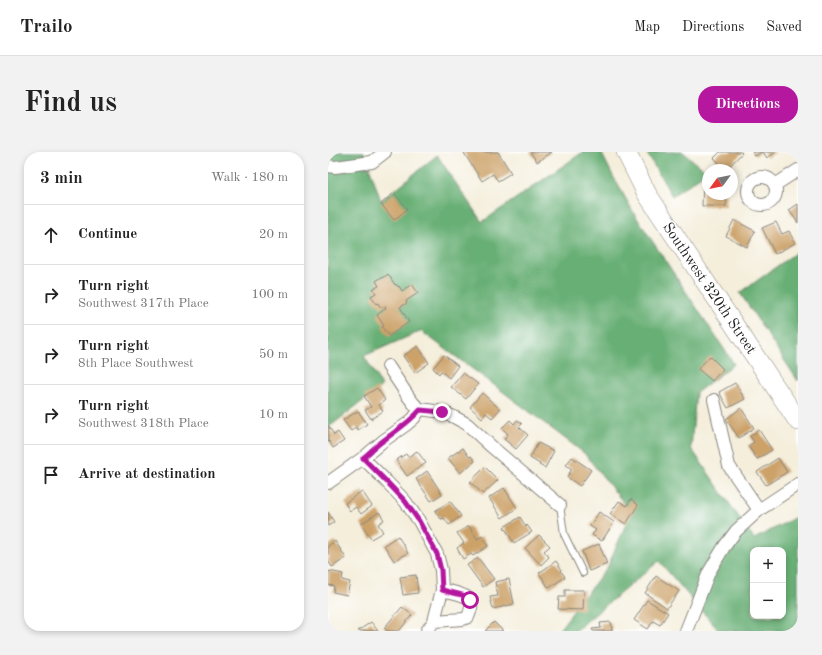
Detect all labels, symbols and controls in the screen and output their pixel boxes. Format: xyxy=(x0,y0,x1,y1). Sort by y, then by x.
text: Trailo xyxy=(20,18,73,37)
text: Map xyxy=(634,20,660,34)
text: Directions xyxy=(682,20,744,34)
text: Saved xyxy=(766,20,802,34)
button: Directions xyxy=(698,86,798,123)
text: Find us xyxy=(24,90,117,118)
north arrow xyxy=(702,164,738,200)
text: 3 min xyxy=(40,170,83,187)
text: Walk · 180 m xyxy=(211,171,288,184)
street label: Southwest 320th Street xyxy=(659,220,758,357)
icon: ahead xyxy=(40,224,62,246)
text: Continue xyxy=(78,227,137,242)
text: 20 m xyxy=(259,228,288,241)
text: Turn right xyxy=(78,279,149,294)
icon: right xyxy=(40,284,62,306)
text: 100 m xyxy=(251,288,288,301)
text: Southwest 317th Place xyxy=(78,297,209,310)
text: Turn right xyxy=(78,339,149,354)
icon: right xyxy=(40,344,62,366)
text: 50 m xyxy=(259,348,288,361)
text: 8th Place Southwest xyxy=(78,357,194,370)
text: Turn right xyxy=(78,399,149,414)
route end xyxy=(433,403,451,421)
icon: right xyxy=(40,404,62,426)
text: 10 m xyxy=(259,408,288,421)
text: Southwest 318th Place xyxy=(78,417,209,430)
icon: arrive xyxy=(40,464,62,486)
text: Arrive at destination xyxy=(78,467,216,482)
map controls xyxy=(750,547,786,619)
button: + xyxy=(750,547,786,583)
button: − xyxy=(750,583,786,619)
route start xyxy=(461,591,479,609)

